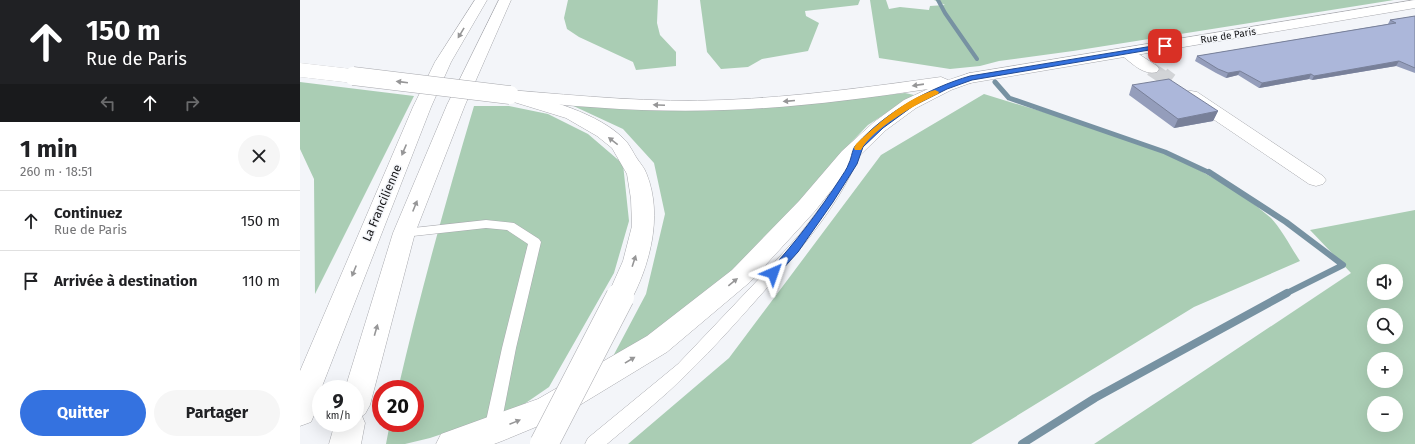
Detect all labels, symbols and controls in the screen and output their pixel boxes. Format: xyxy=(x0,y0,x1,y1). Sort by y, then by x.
text: 150 m xyxy=(86,14,161,47)
icon: ahead xyxy=(20,16,72,68)
street label: Rue de Paris xyxy=(1200,26,1257,46)
one-way arrow xyxy=(457,27,464,39)
pin xyxy=(1148,29,1182,63)
icon: arrive xyxy=(1154,35,1176,57)
text: Rue de Paris xyxy=(86,48,187,70)
one-way arrow xyxy=(396,79,408,85)
one-way arrow xyxy=(912,82,924,88)
icon: left xyxy=(97,92,119,114)
icon: ahead xyxy=(139,92,161,114)
icon: right xyxy=(181,92,203,114)
one-way arrow xyxy=(783,97,795,104)
one-way arrow xyxy=(652,102,665,108)
text: 1 min xyxy=(20,135,78,163)
button: close xyxy=(238,135,280,177)
one-way arrow xyxy=(608,136,619,145)
one-way arrow xyxy=(401,145,407,156)
street label: La Francilienne xyxy=(360,163,404,243)
text: 260 m · 18:51 xyxy=(20,164,93,179)
one-way arrow xyxy=(413,199,419,211)
text: Continuez xyxy=(54,204,122,222)
icon: ahead xyxy=(20,210,42,232)
text: 150 m xyxy=(241,212,280,230)
text: Rue de Paris xyxy=(54,222,127,237)
position arrow xyxy=(752,252,794,294)
one-way arrow xyxy=(632,254,638,266)
map controls xyxy=(1367,264,1403,432)
button: sound xyxy=(1367,264,1403,300)
one-way arrow xyxy=(351,265,357,277)
icon: arrive xyxy=(20,270,42,292)
text: Arrivée à destination xyxy=(54,272,197,290)
text: 110 m xyxy=(242,272,280,290)
one-way arrow xyxy=(728,278,739,286)
button: search xyxy=(1367,308,1403,344)
one-way arrow xyxy=(373,323,379,335)
button: + xyxy=(1367,352,1403,388)
one-way arrow xyxy=(624,357,636,364)
speed limit sign: 20 xyxy=(372,380,424,432)
text: 9 xyxy=(332,389,344,413)
button: Quitter xyxy=(20,390,146,436)
button: Partager xyxy=(154,390,280,436)
button: − xyxy=(1367,396,1403,432)
text: km/h xyxy=(326,410,350,422)
one-way arrow xyxy=(510,418,522,424)

